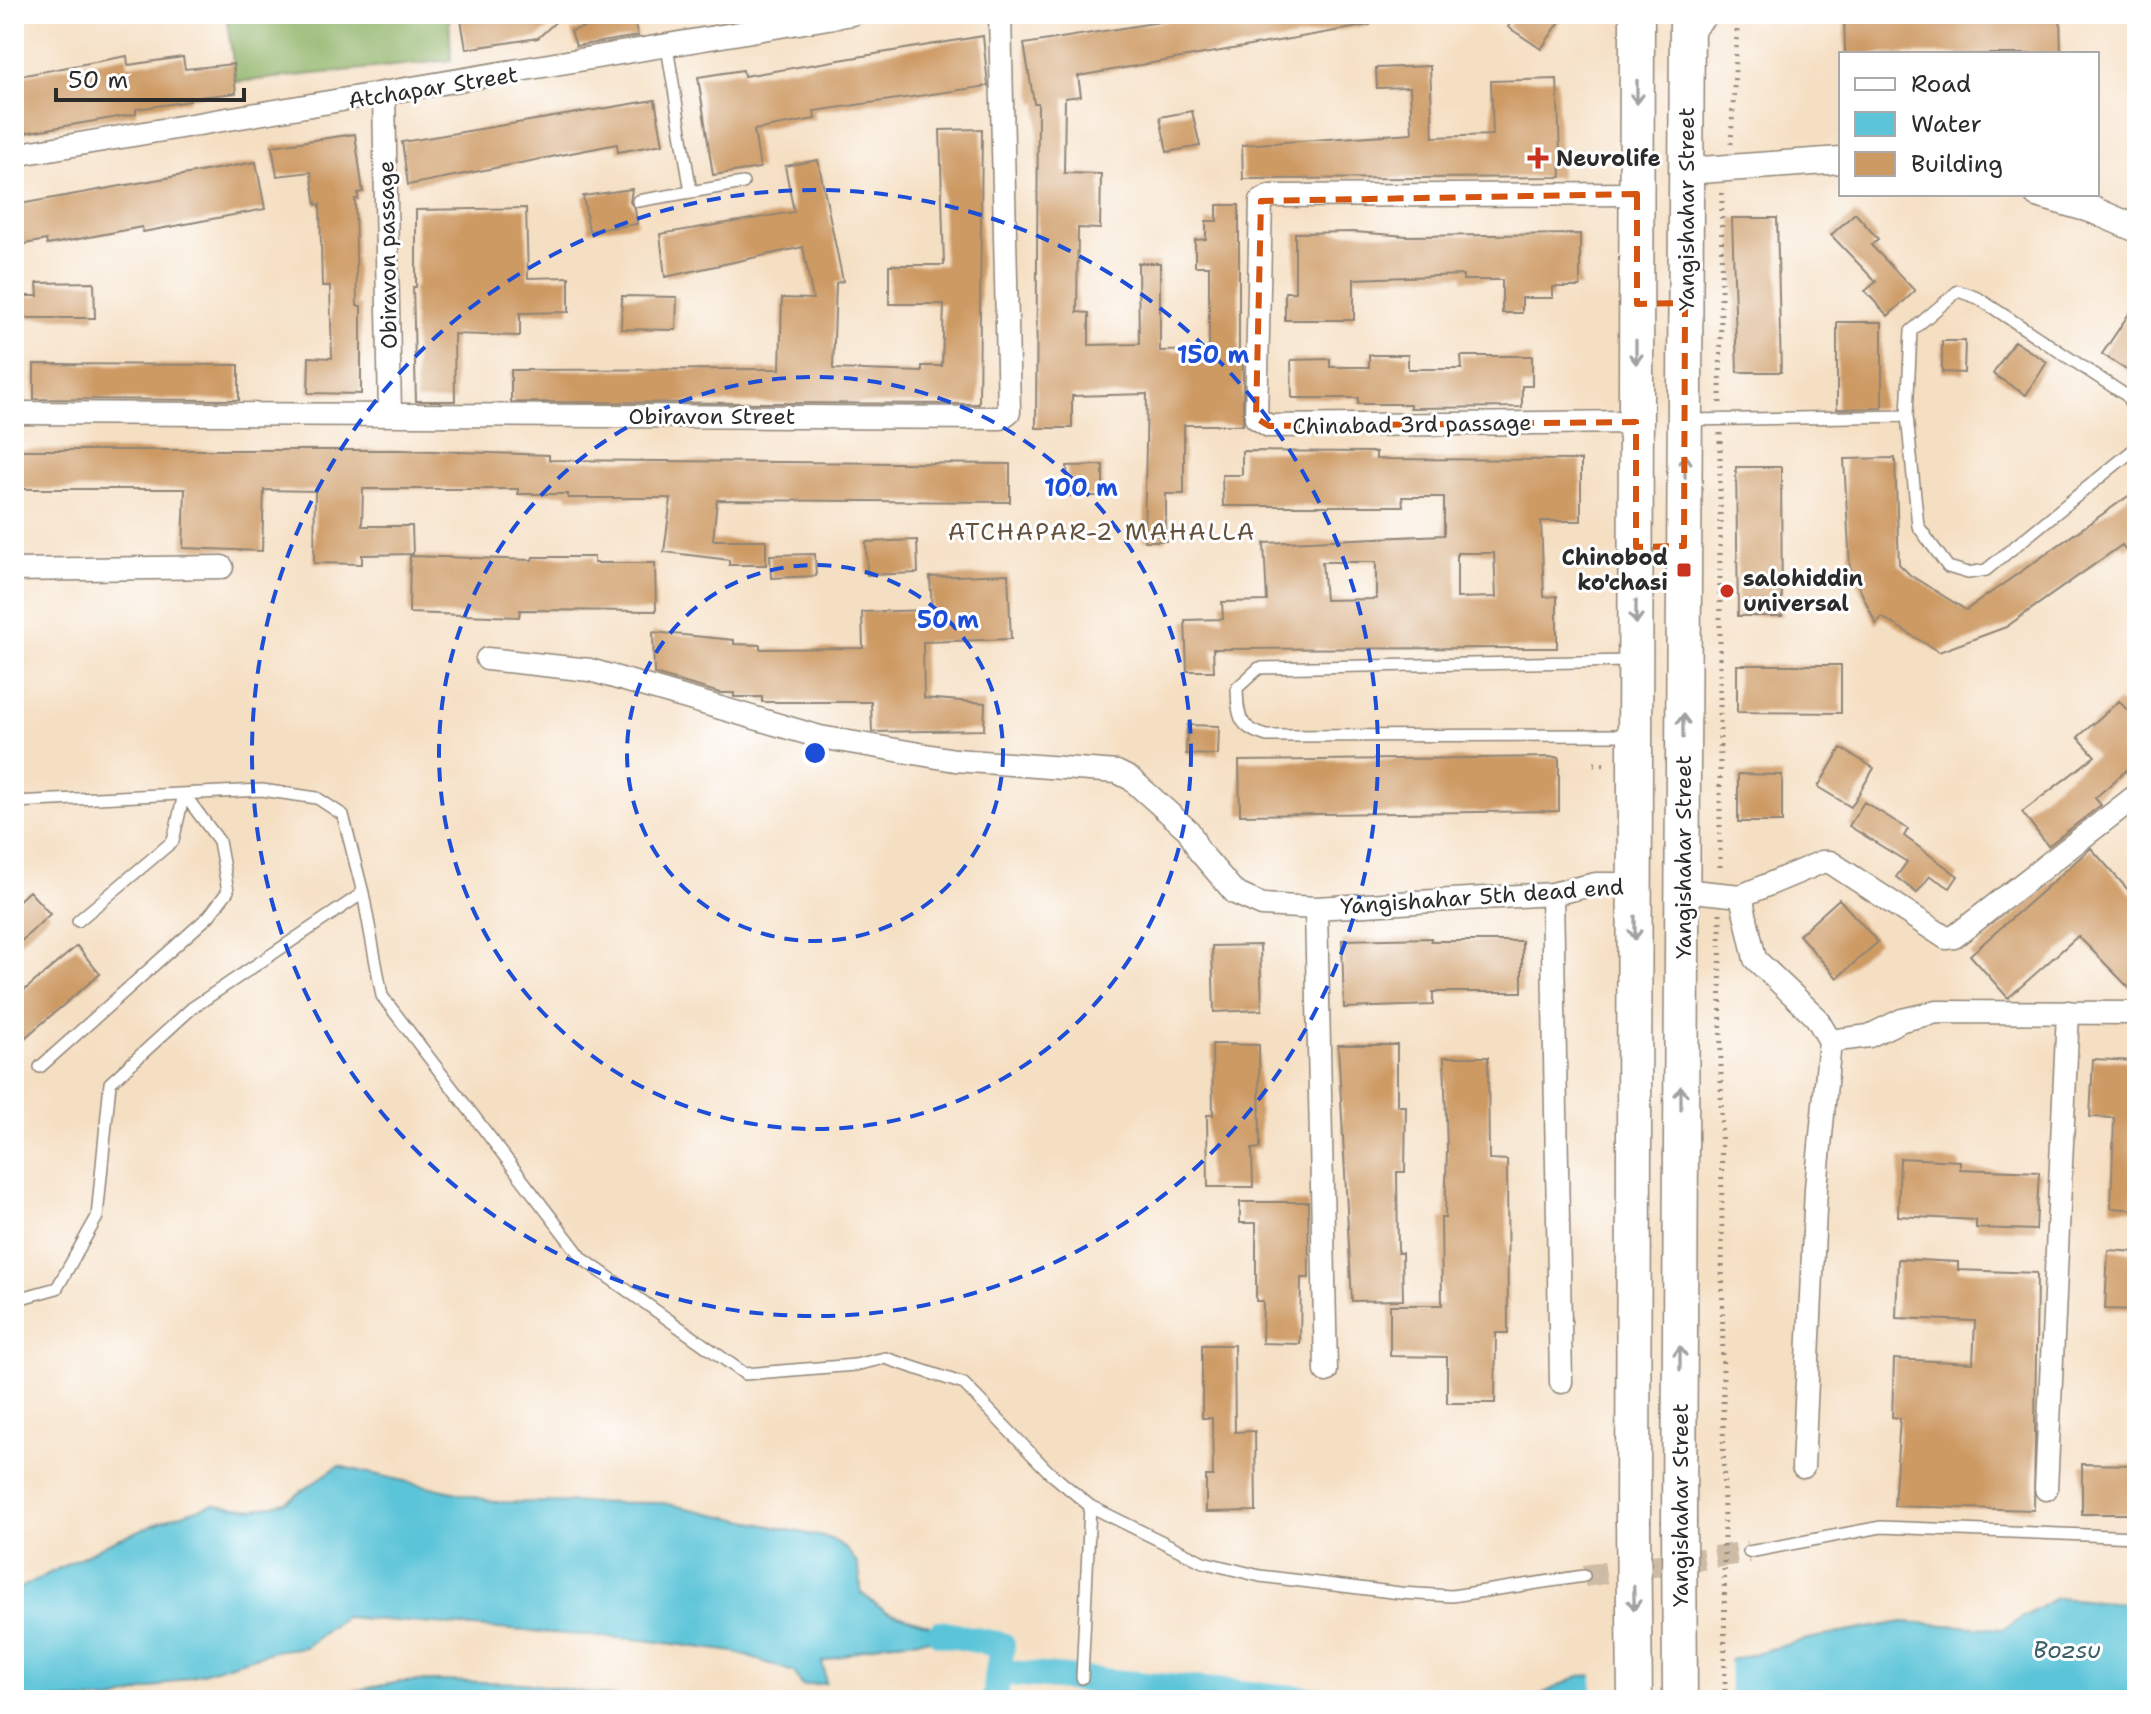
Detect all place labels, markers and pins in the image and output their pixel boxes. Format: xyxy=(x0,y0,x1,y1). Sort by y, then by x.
place label: Neurolife xyxy=(1556,144,1661,173)
marker: Neurolife xyxy=(1527,147,1549,169)
place label: Chinobod ko'chasi xyxy=(1561,543,1668,597)
marker: Chinobod ko'chasi xyxy=(1675,561,1693,579)
place label: salohiddin universal xyxy=(1743,564,1863,618)
marker: salohiddin universal xyxy=(1718,582,1736,600)
centre of rings xyxy=(801,739,829,767)

